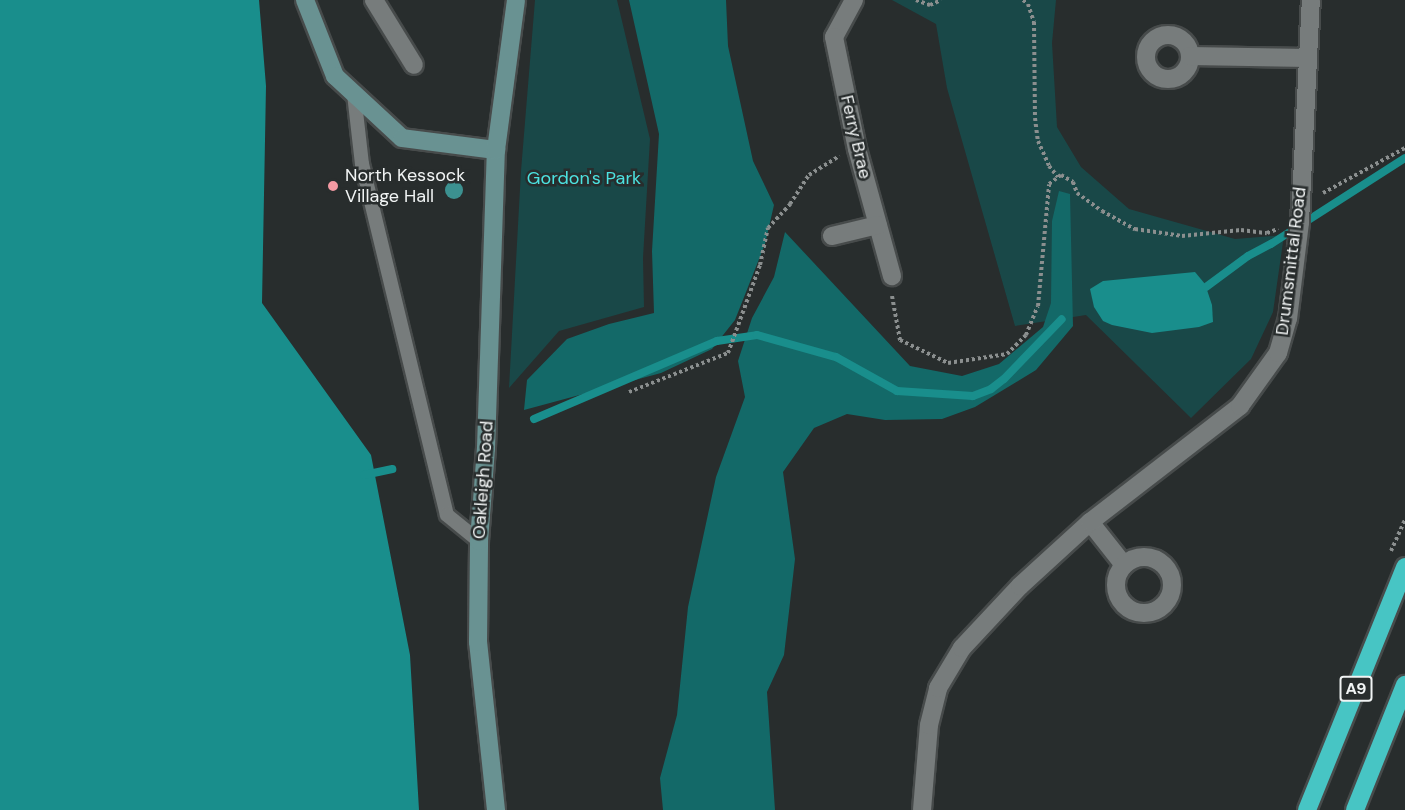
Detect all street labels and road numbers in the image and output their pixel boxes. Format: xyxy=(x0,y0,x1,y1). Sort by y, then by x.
street label: Ferry Brae xyxy=(836,93,876,181)
street label: Drumsmittal Road xyxy=(1271,186,1311,336)
street label: Oakleigh Road xyxy=(468,420,498,540)
road number: A9 xyxy=(1340,676,1372,702)

